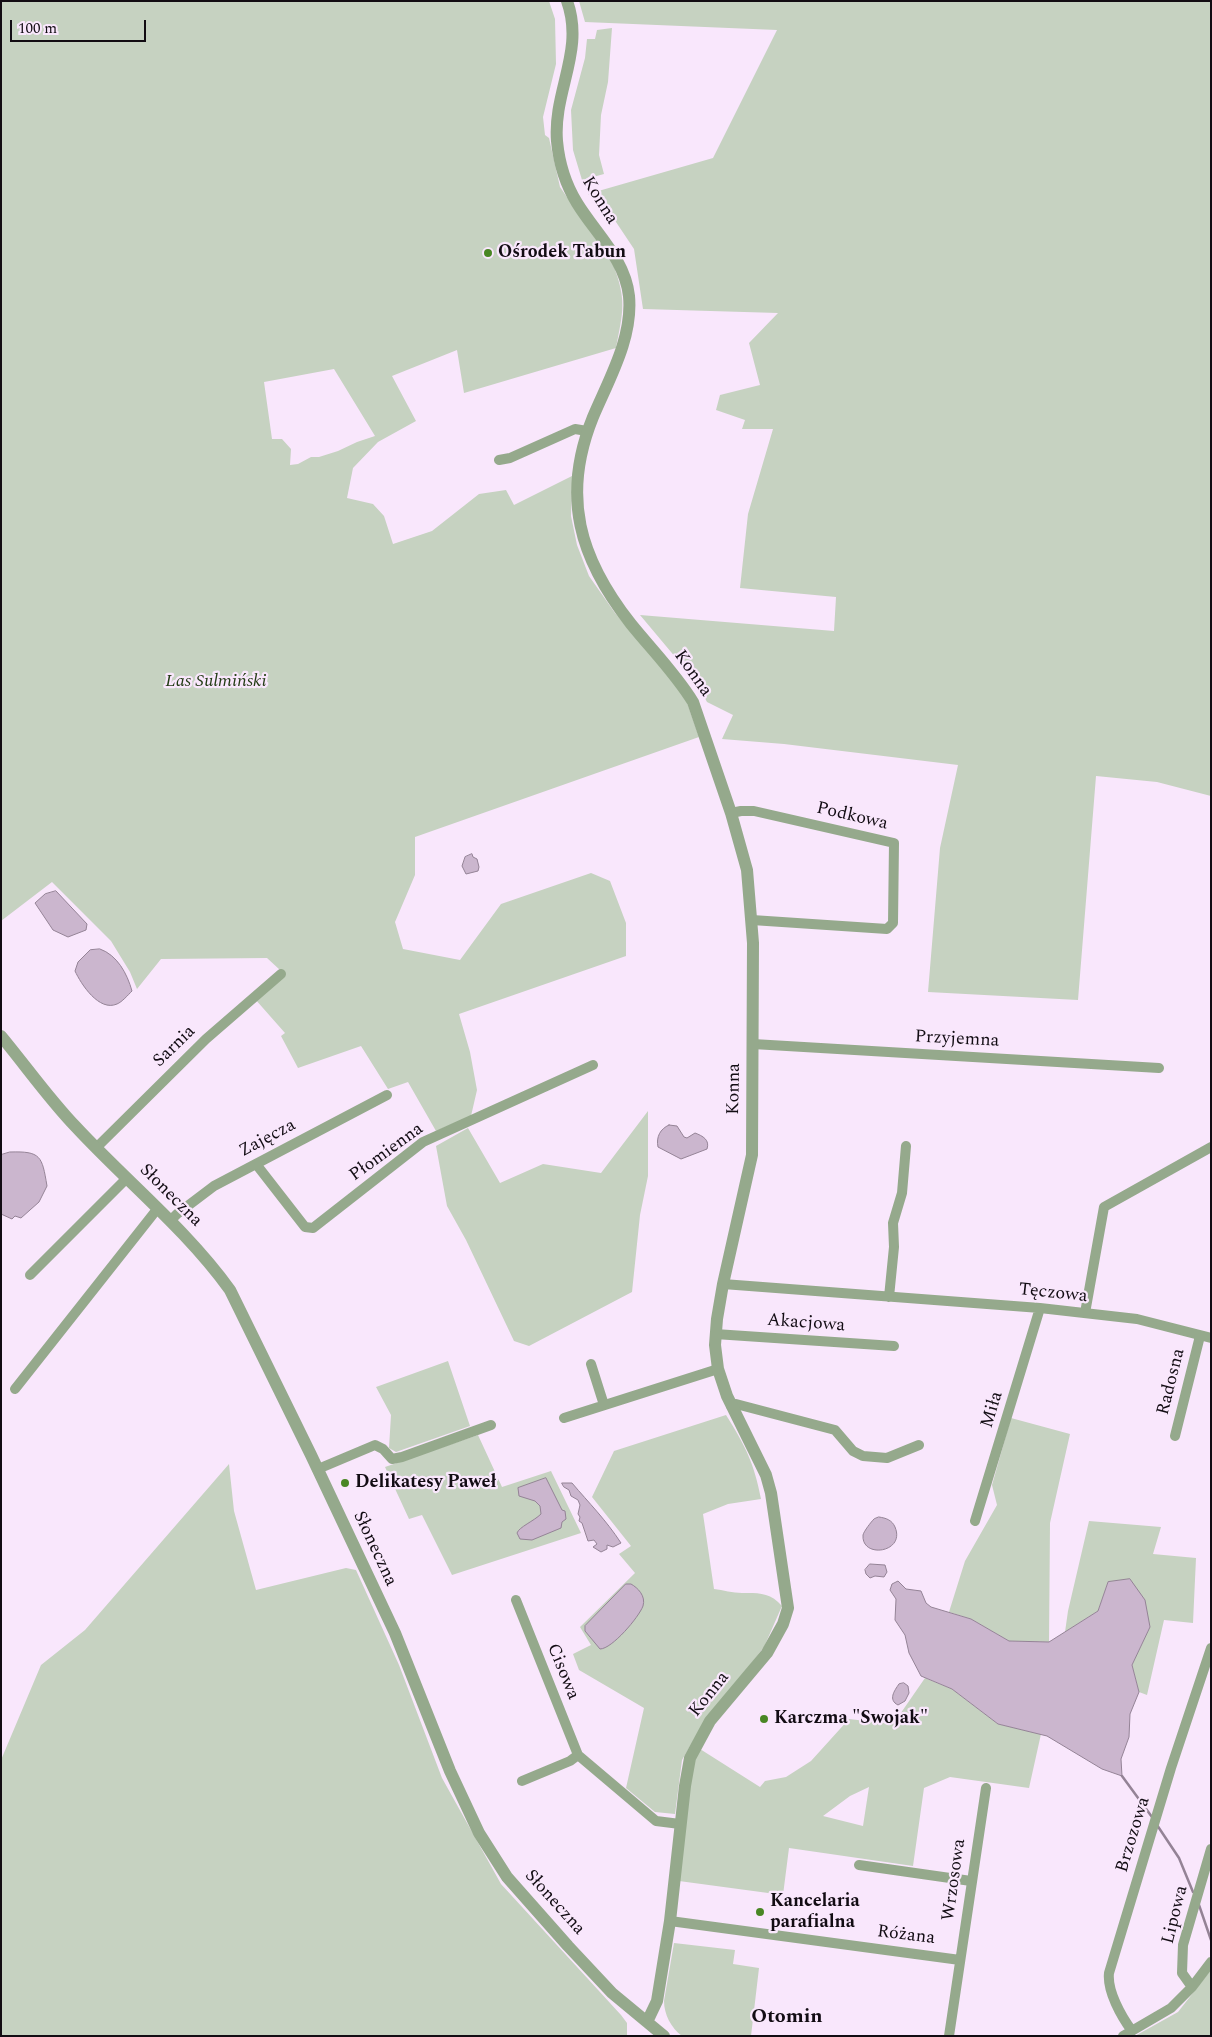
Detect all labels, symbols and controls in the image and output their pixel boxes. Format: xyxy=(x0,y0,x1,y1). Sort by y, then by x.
scale bar xyxy=(12,10,149,42)
text: 100 m xyxy=(18,17,57,40)
street label: Konna xyxy=(576,173,622,229)
place label: Ośrodek Tabun xyxy=(498,242,626,264)
marker: Ośrodek Tabun xyxy=(482,247,494,259)
street label: Konna xyxy=(668,647,716,701)
park label: Las Sulmiński xyxy=(165,671,267,693)
street label: Podkowa xyxy=(814,798,890,836)
street label: Sarnia xyxy=(149,1022,201,1072)
street label: Przyjemna xyxy=(914,1027,1000,1053)
street label: Konna xyxy=(724,1063,746,1115)
street label: Zajęcza xyxy=(236,1115,300,1163)
street label: Płomienna xyxy=(346,1119,428,1187)
street label: Słoneczna xyxy=(134,1160,206,1232)
street label: Tęczowa xyxy=(1017,1280,1089,1308)
street label: Akacjowa xyxy=(766,1310,846,1338)
street label: Radosna xyxy=(1153,1347,1191,1417)
street label: Miła xyxy=(977,1389,1009,1431)
place label: Delikatesy Paweł xyxy=(355,1472,496,1494)
marker: Delikatesy Paweł xyxy=(339,1477,351,1489)
street label: Słoneczna xyxy=(347,1508,401,1590)
street label: Cisowa xyxy=(541,1641,583,1703)
street label: Konna xyxy=(685,1668,735,1722)
place label: Karczma "Swojak" xyxy=(774,1708,928,1730)
marker: Karczma "Swojak" xyxy=(758,1713,770,1725)
street label: Brzozowa xyxy=(1112,1795,1156,1875)
street label: Wrzosowa xyxy=(939,1838,971,1922)
street label: Słoneczna xyxy=(519,1866,589,1940)
street label: Lipowa xyxy=(1158,1884,1194,1946)
place label: Kancelaria parafialna xyxy=(770,1891,860,1934)
marker: Kancelaria parafialna xyxy=(754,1906,766,1918)
street label: Różana xyxy=(876,1922,936,1950)
district label: Otomin xyxy=(751,2006,823,2030)

